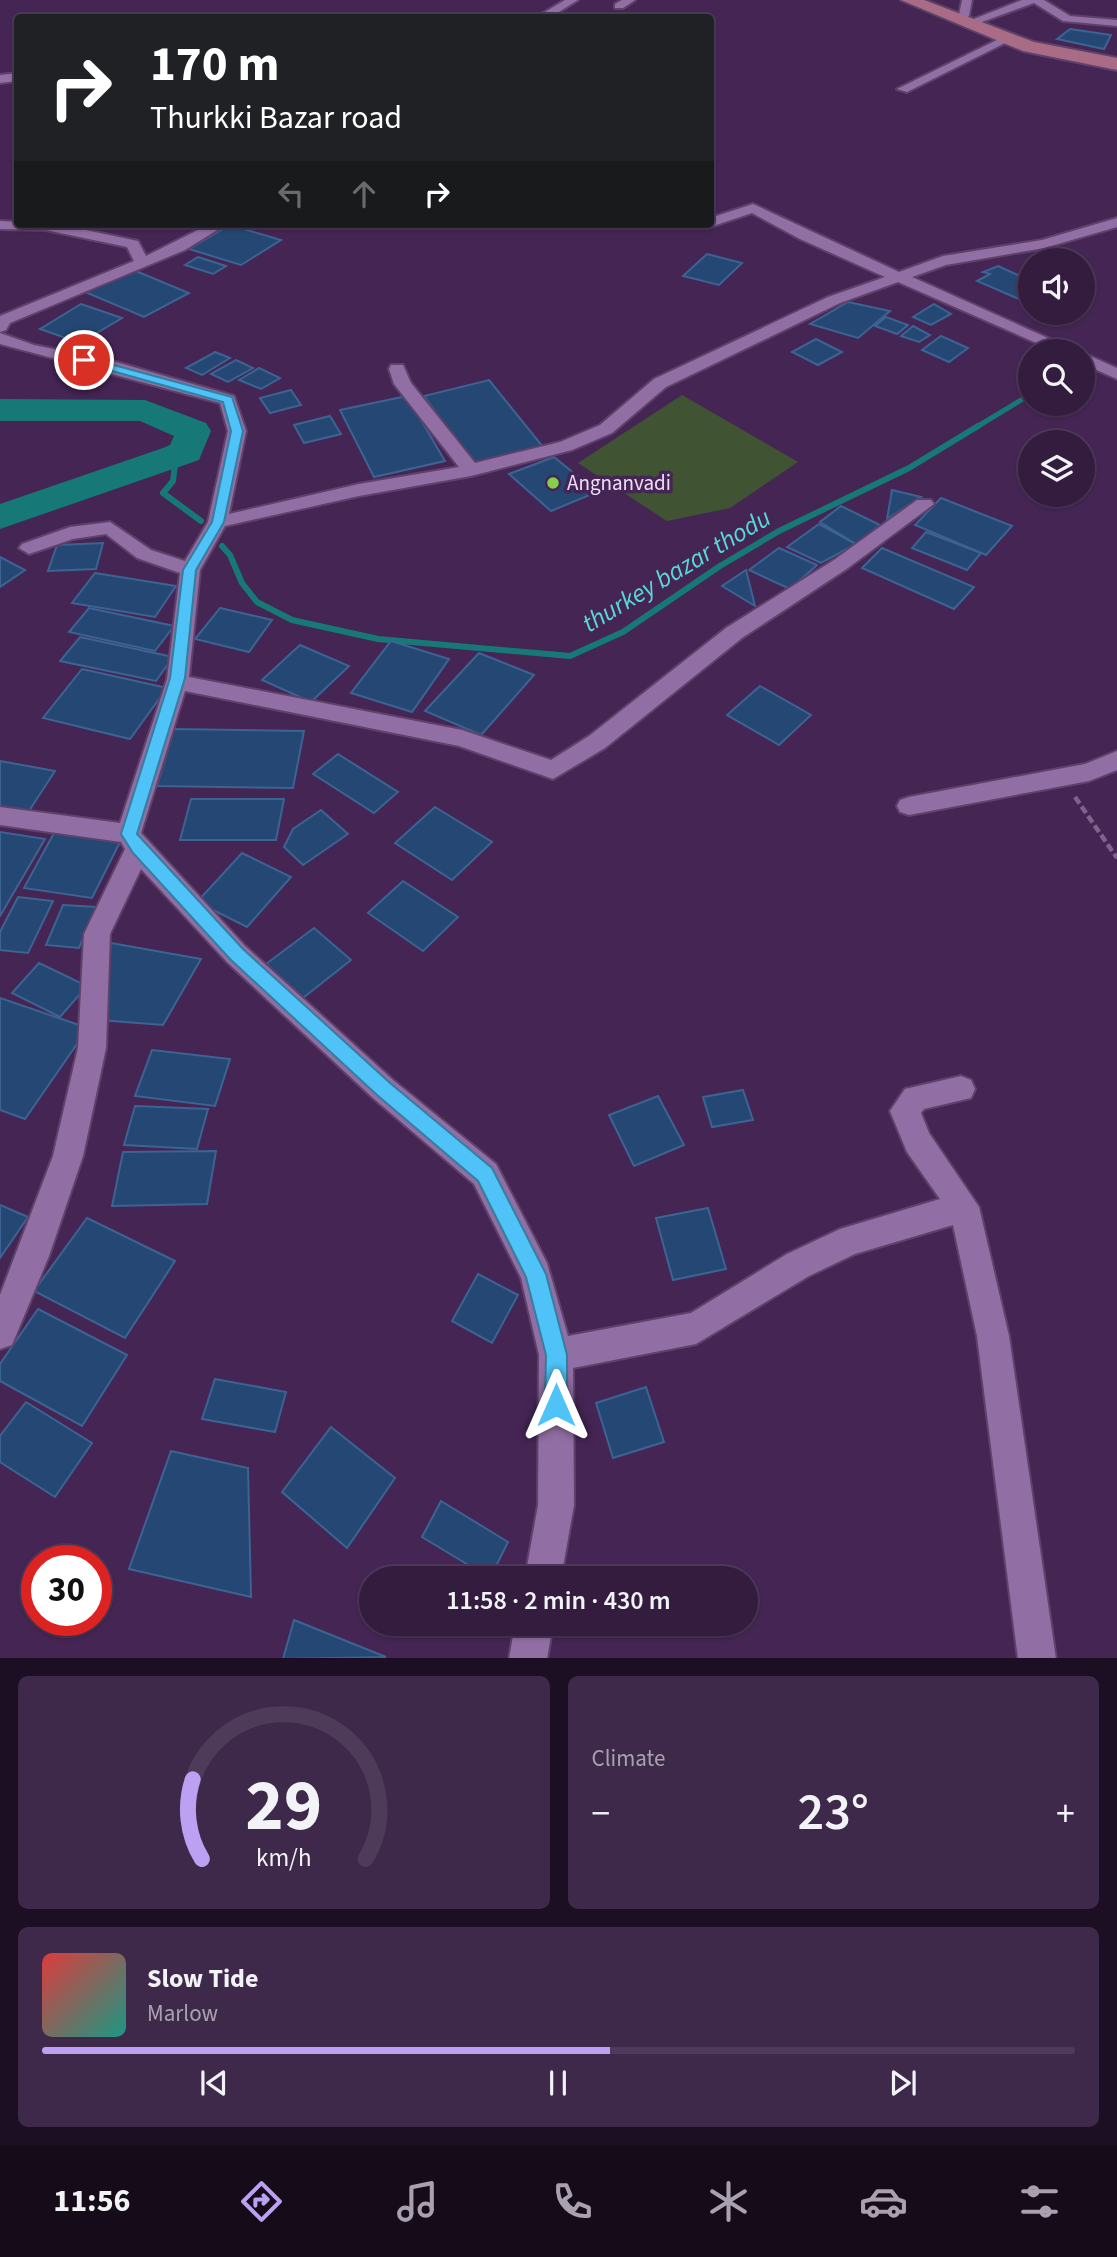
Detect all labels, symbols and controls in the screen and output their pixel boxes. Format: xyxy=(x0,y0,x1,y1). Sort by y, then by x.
text: 170 m xyxy=(150,30,279,100)
icon: right xyxy=(35,42,126,133)
text: Thurkki Bazar road xyxy=(150,95,402,141)
icon: left xyxy=(272,175,310,213)
icon: ahead xyxy=(345,175,383,213)
icon: right xyxy=(418,175,456,213)
map controls xyxy=(1018,248,1095,507)
button: sound xyxy=(1018,248,1095,325)
pin xyxy=(54,330,114,390)
button: search xyxy=(1018,339,1095,416)
icon: arrive xyxy=(65,341,103,379)
button: layers xyxy=(1018,430,1095,507)
place label: Angnanvadi xyxy=(567,468,671,498)
marker: Angnanvadi xyxy=(545,475,561,491)
water label: thurkey bazar thodu xyxy=(575,499,778,642)
position arrow xyxy=(519,1368,593,1442)
speed limit sign: 30 xyxy=(21,1545,112,1636)
text: 11:58 · 2 min · 430 m xyxy=(446,1582,671,1619)
text: Climate xyxy=(592,1742,665,1775)
text: 29 xyxy=(245,1754,322,1858)
text: 23° xyxy=(798,1776,869,1850)
text: − xyxy=(592,1787,610,1841)
text: + xyxy=(1056,1787,1075,1841)
text: km/h xyxy=(256,1839,312,1875)
text: Slow Tide xyxy=(147,1960,258,1997)
text: Marlow xyxy=(147,1997,218,2030)
icon: previous xyxy=(195,2064,233,2102)
icon: pause xyxy=(539,2064,577,2102)
icon: next xyxy=(884,2064,922,2102)
icon: directions xyxy=(237,2177,286,2226)
icon: music xyxy=(393,2177,442,2226)
icon: phone xyxy=(548,2177,597,2226)
icon: climate xyxy=(704,2177,753,2226)
icon: car xyxy=(859,2177,908,2226)
icon: filters xyxy=(1015,2177,1064,2226)
text: 11:56 xyxy=(53,2178,130,2224)

